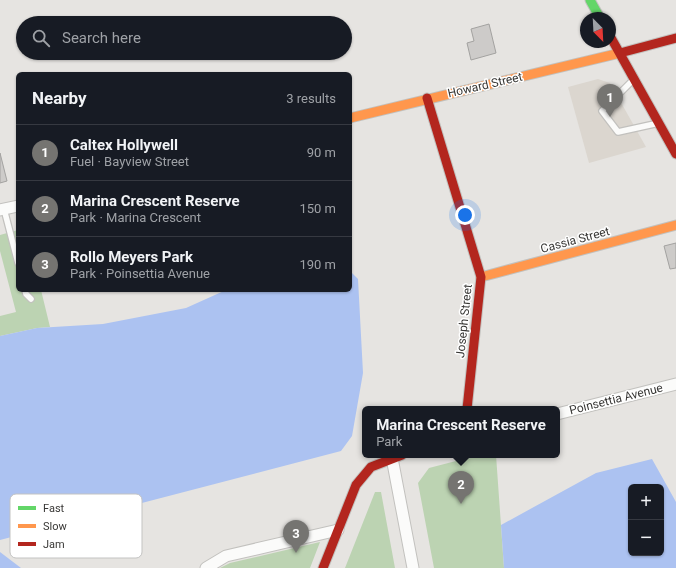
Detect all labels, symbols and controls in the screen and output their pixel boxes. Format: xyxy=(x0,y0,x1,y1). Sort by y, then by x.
north arrow xyxy=(580,12,616,48)
search box xyxy=(16,16,352,60)
icon: search xyxy=(30,27,52,49)
text: Search here xyxy=(62,29,141,47)
street label: Howard Street xyxy=(446,70,524,100)
pin: 1 xyxy=(597,84,623,117)
text: Nearby xyxy=(32,88,87,108)
text: 3 results xyxy=(286,91,336,106)
text: Caltex Hollywell xyxy=(70,136,178,154)
text: 1 xyxy=(41,145,49,160)
text: 90 m xyxy=(307,145,336,160)
text: Fuel · Bayview Street xyxy=(70,154,189,169)
text: Marina Crescent Reserve xyxy=(70,192,240,210)
text: 2 xyxy=(41,201,49,216)
text: 150 m xyxy=(299,201,336,216)
your location xyxy=(455,205,475,225)
text: Park · Marina Crescent xyxy=(70,210,201,225)
street label: Cassia Street xyxy=(539,224,611,256)
text: Rollo Meyers Park xyxy=(70,248,193,266)
text: 3 xyxy=(41,257,49,272)
text: 190 m xyxy=(299,257,336,272)
text: Park · Poinsettia Avenue xyxy=(70,266,210,281)
street label: Joseph Street xyxy=(453,283,475,359)
street label: Poinsettia Avenue xyxy=(568,381,664,417)
popup xyxy=(362,406,560,458)
text: Marina Crescent Reserve xyxy=(376,416,546,434)
text: Park xyxy=(376,434,402,449)
pin: 2 xyxy=(448,471,474,504)
map controls xyxy=(628,484,664,556)
button: + xyxy=(628,484,664,520)
legend xyxy=(10,494,142,558)
text: Fast xyxy=(43,502,65,515)
text: Slow xyxy=(43,520,67,533)
pin: 3 xyxy=(283,520,309,553)
button: − xyxy=(628,520,664,556)
text: Jam xyxy=(43,538,65,551)

